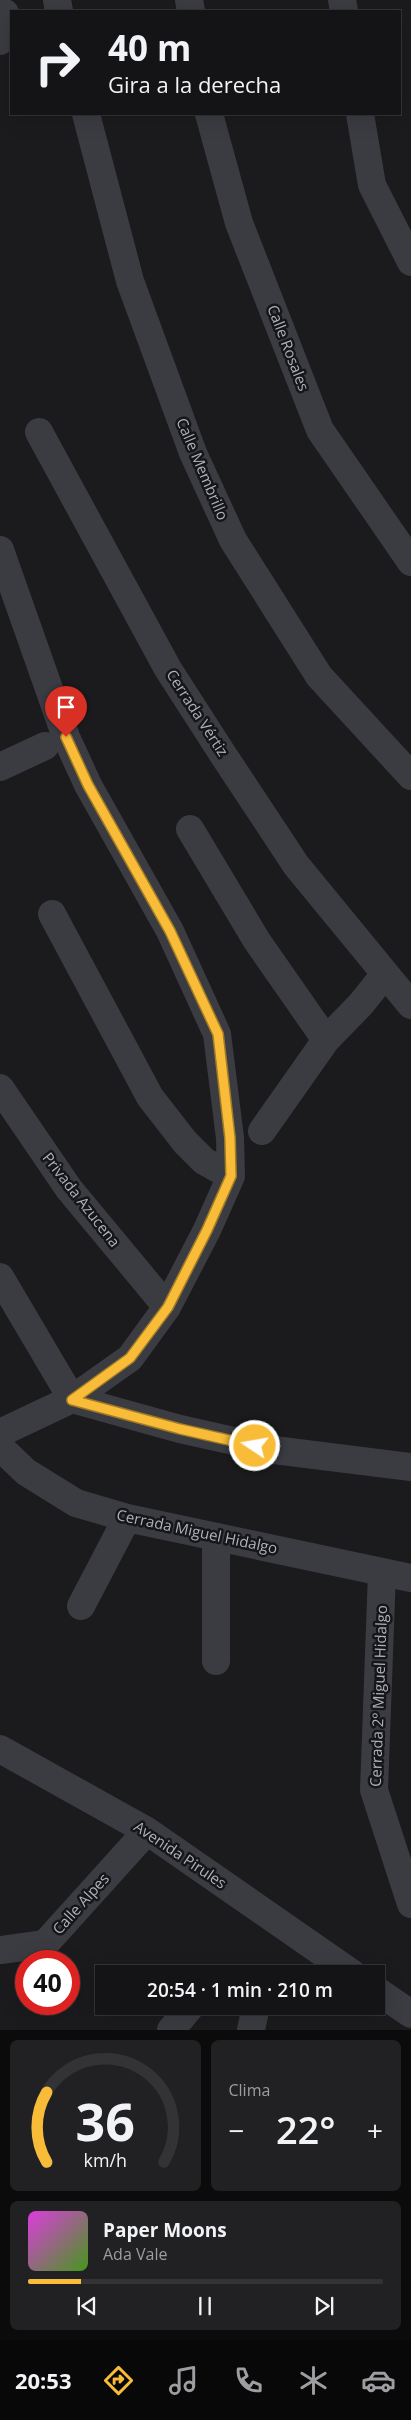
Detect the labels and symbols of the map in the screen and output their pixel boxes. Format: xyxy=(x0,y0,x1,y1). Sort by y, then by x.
street label: Calle Rosales xyxy=(263,302,315,394)
street label: Calle Membrillo xyxy=(172,414,233,523)
street label: Cerrada Vértiz xyxy=(162,665,233,760)
pin xyxy=(45,686,87,737)
street label: Privada Azucena xyxy=(38,1148,125,1251)
position arrow xyxy=(228,1419,280,1471)
street label: Cerrada Miguel Hidalgo xyxy=(115,1504,279,1558)
street label: Cerrada 2º Miguel Hidalgo xyxy=(365,1605,391,1787)
street label: Avenida Pirules xyxy=(130,1816,231,1892)
street label: Calle Alpes xyxy=(47,1869,113,1938)
speed limit sign: 40 xyxy=(15,1950,80,2015)

